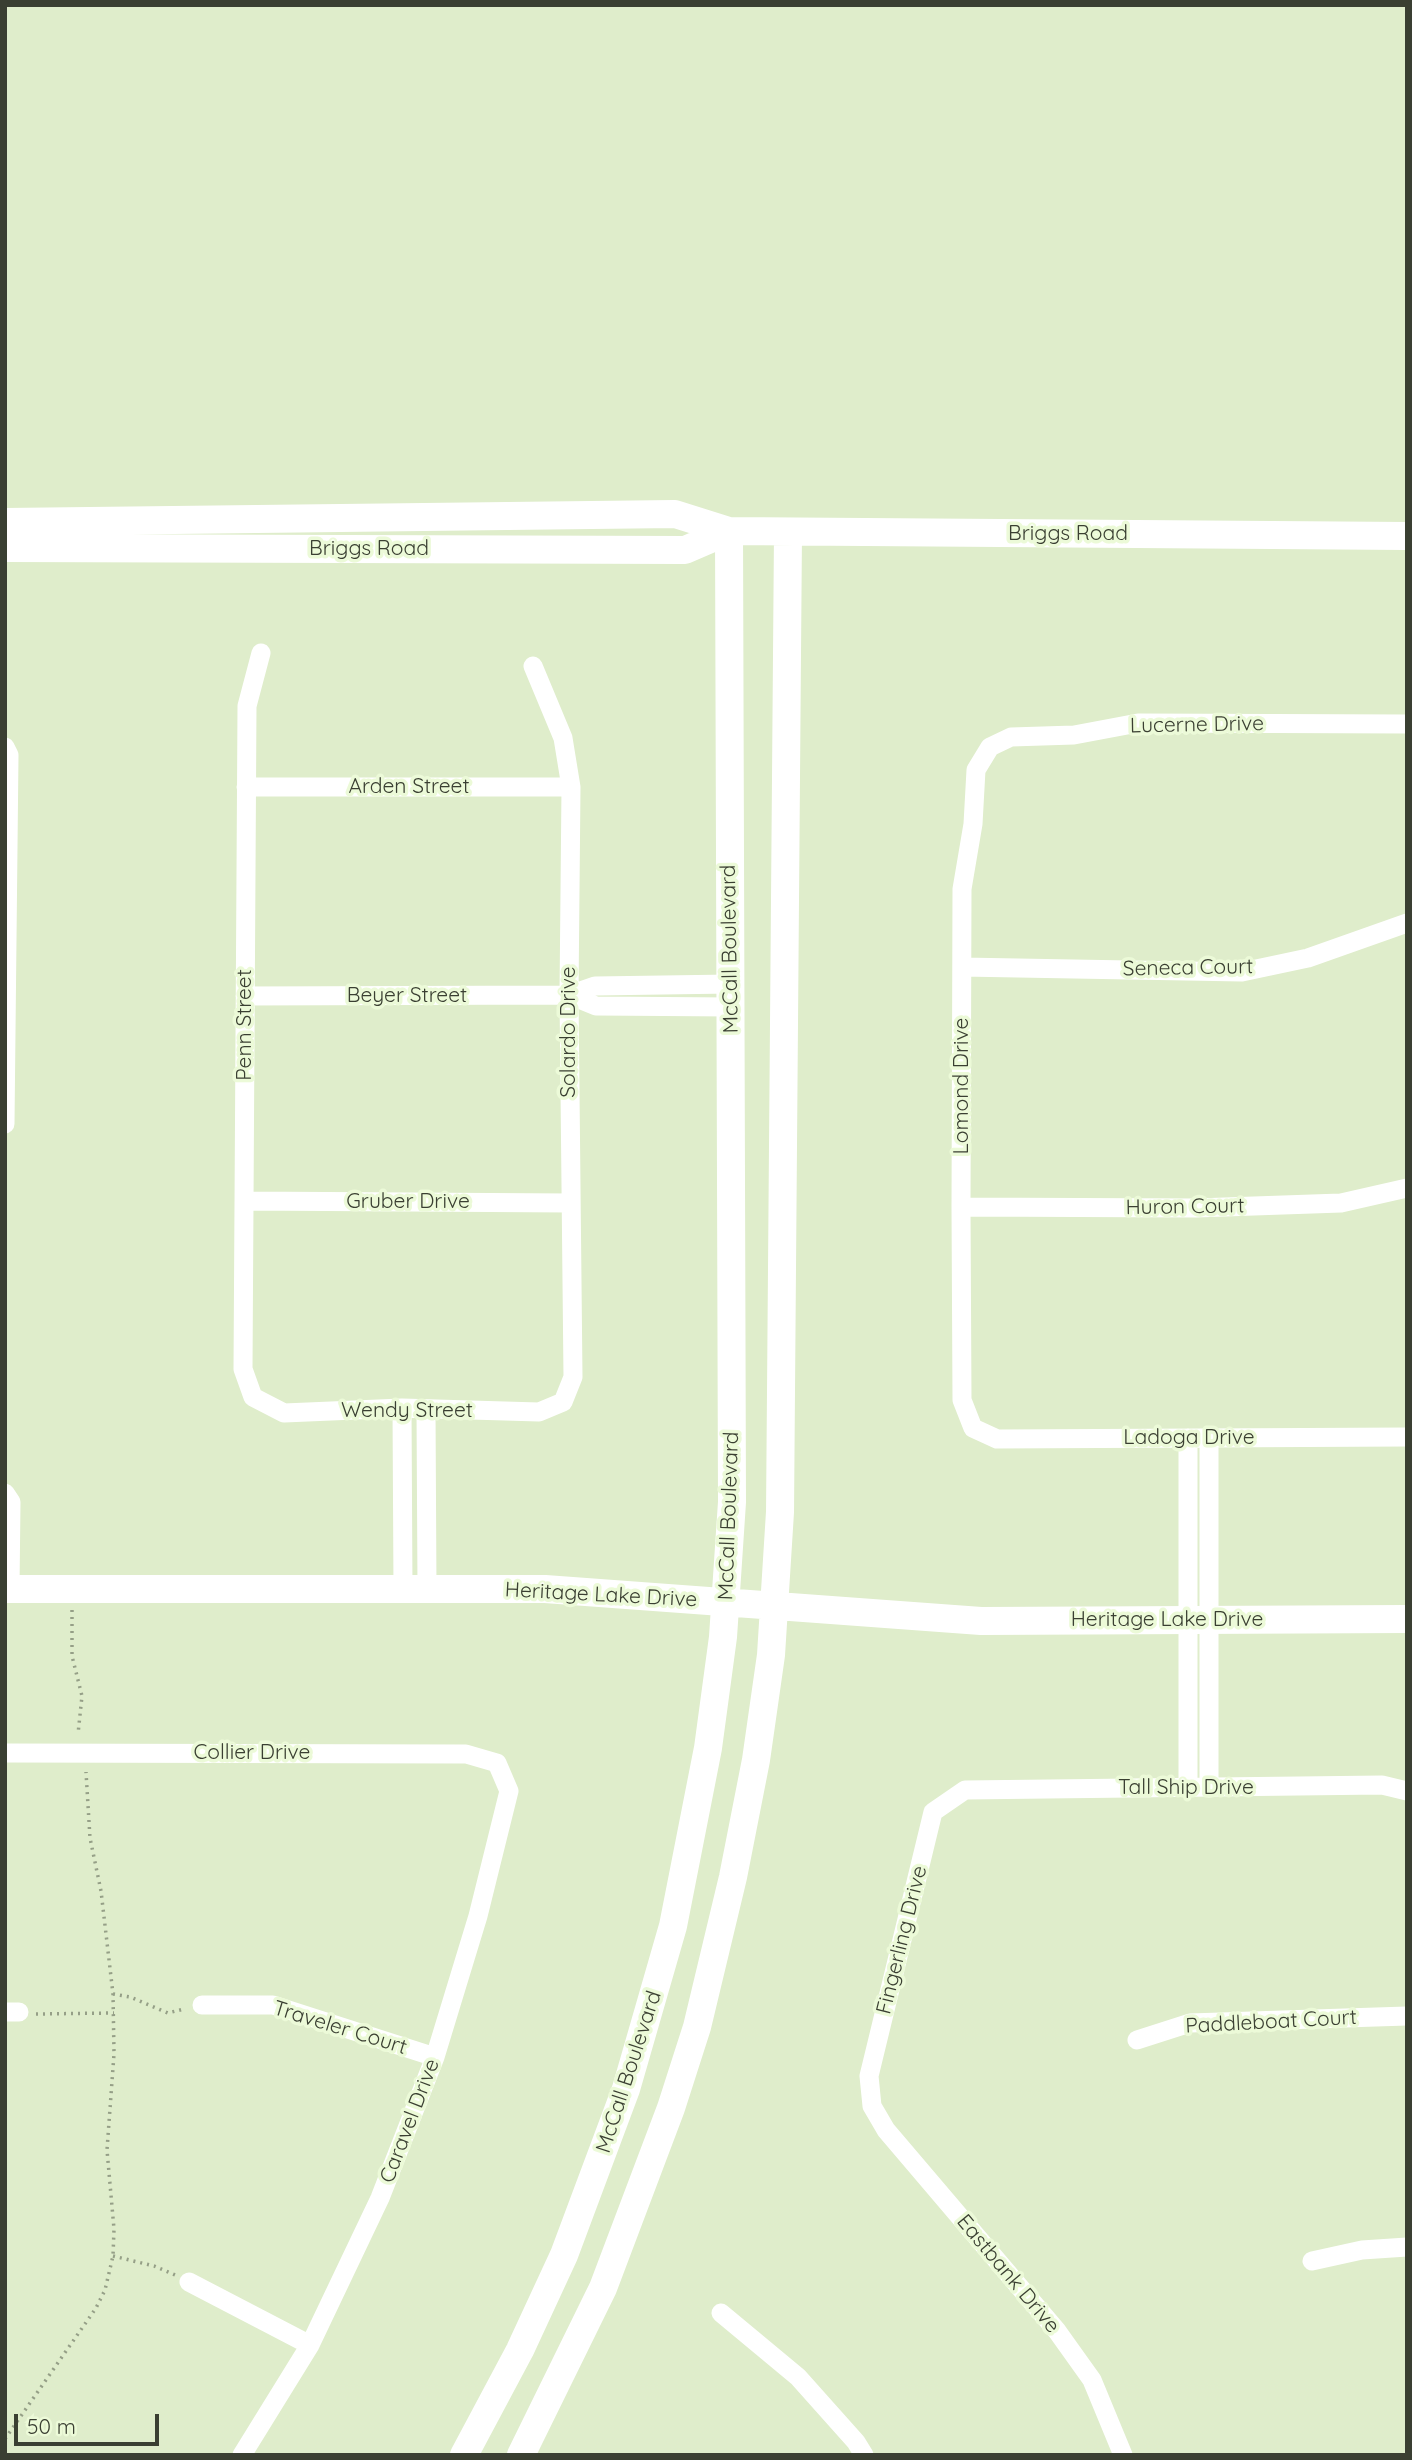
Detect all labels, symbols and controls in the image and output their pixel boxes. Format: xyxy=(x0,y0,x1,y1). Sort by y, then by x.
street label: Briggs Road xyxy=(1008,521,1128,547)
street label: Briggs Road xyxy=(309,536,429,562)
street label: Lucerne Drive xyxy=(1130,711,1264,739)
street label: Arden Street xyxy=(348,774,470,800)
street label: McCall Boulevard xyxy=(716,864,744,1034)
street label: Seneca Court xyxy=(1123,954,1253,982)
street label: Solardo Drive xyxy=(556,966,582,1098)
street label: Penn Street xyxy=(232,969,258,1081)
street label: Beyer Street xyxy=(347,983,467,1009)
street label: Lomond Drive xyxy=(949,1018,975,1154)
street label: Gruber Drive xyxy=(346,1189,470,1215)
street label: Huron Court xyxy=(1125,1193,1245,1221)
street label: Wendy Street xyxy=(341,1398,473,1424)
street label: Ladoga Drive xyxy=(1123,1425,1255,1451)
street label: McCall Boulevard xyxy=(713,1431,745,1601)
street label: Heritage Lake Drive xyxy=(504,1577,698,1613)
street label: Heritage Lake Drive xyxy=(1071,1607,1263,1633)
street label: Collier Drive xyxy=(194,1740,310,1766)
street label: Tall Ship Drive xyxy=(1118,1775,1254,1801)
street label: Fingerling Drive xyxy=(871,1863,933,2017)
street label: McCall Boulevard xyxy=(591,1988,667,2156)
street label: Traveler Court xyxy=(270,1996,410,2060)
street label: Paddleboat Court xyxy=(1185,2005,1357,2039)
street label: Caravel Drive xyxy=(375,2055,445,2187)
street label: Eastbank Drive xyxy=(951,2210,1065,2338)
scale bar xyxy=(18,2400,163,2444)
text: 50 m xyxy=(27,2413,76,2439)

